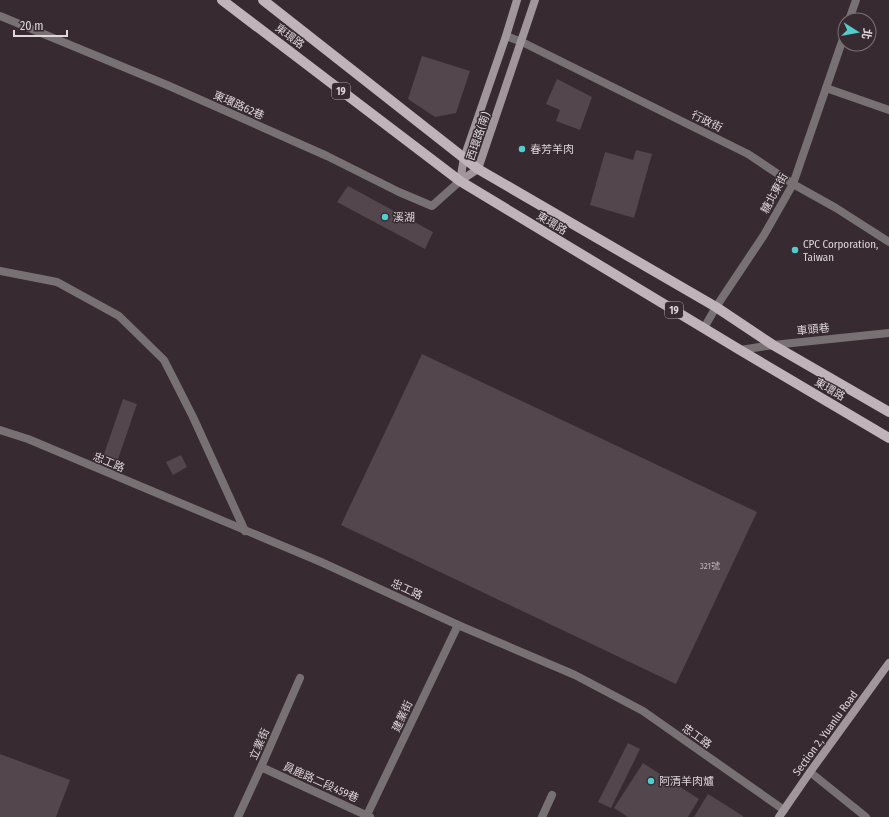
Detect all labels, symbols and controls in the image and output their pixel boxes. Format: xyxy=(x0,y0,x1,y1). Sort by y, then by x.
scale bar xyxy=(14,12,67,38)
north arrow xyxy=(837,12,877,52)
text: 20 m xyxy=(20,19,44,33)
street label: 東環路 xyxy=(273,21,307,52)
text: 北 xyxy=(859,27,874,40)
road number: 19 xyxy=(332,83,350,99)
street label: 東環路62巷 xyxy=(211,88,266,122)
street label: 行政街 xyxy=(689,108,724,135)
street label: 西環路(南) xyxy=(464,110,493,162)
place label: 春芳羊肉 xyxy=(530,143,574,156)
marker: 春芳羊肉 xyxy=(517,144,527,154)
street label: 糖北東街 xyxy=(758,171,791,216)
street label: 東環路 xyxy=(534,209,569,237)
place label: 溪湖 xyxy=(393,211,415,224)
marker: 溪湖 xyxy=(380,212,390,222)
place label: CPC Corporation, Taiwan xyxy=(803,238,878,264)
marker: CPC Corporation, Taiwan xyxy=(790,245,800,255)
road number: 19 xyxy=(665,302,683,318)
street label: 車頭巷 xyxy=(796,321,830,338)
street label: 東環路 xyxy=(812,376,847,403)
street label: 忠工路 xyxy=(91,450,127,475)
house number: 321號 xyxy=(700,561,720,571)
street label: 忠工路 xyxy=(389,577,424,602)
street label: Section 2, Yuanlu Road xyxy=(790,688,861,778)
street label: 建業街 xyxy=(390,699,415,734)
street label: 忠工路 xyxy=(679,722,714,751)
street label: 立業街 xyxy=(247,726,272,762)
street label: 員鹿路二段459巷 xyxy=(281,760,361,805)
place label: 阿清羊肉爐 xyxy=(659,775,714,788)
marker: 阿清羊肉爐 xyxy=(646,776,656,786)

